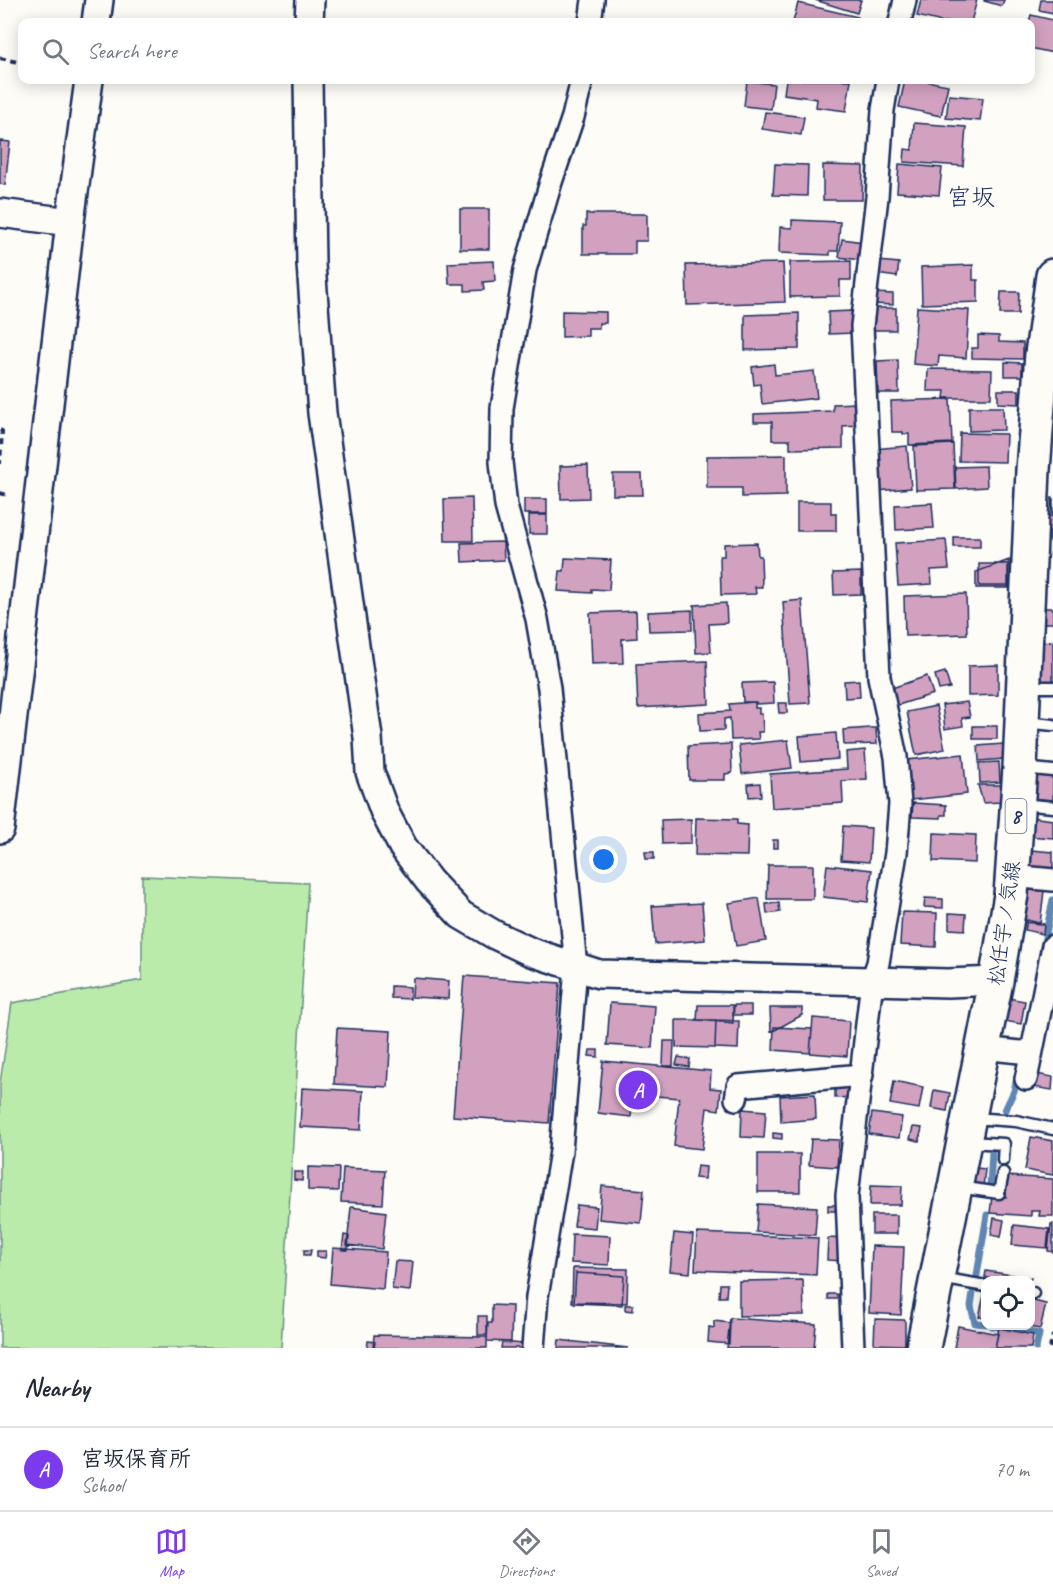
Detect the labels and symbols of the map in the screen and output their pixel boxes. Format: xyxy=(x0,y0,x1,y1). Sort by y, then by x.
district label: 宮坂 xyxy=(947,182,995,212)
road number: 8 xyxy=(1006,799,1026,833)
your location xyxy=(589,845,618,874)
street label: 松任宇ノ気線 xyxy=(982,859,1026,987)
pin: A xyxy=(618,1068,658,1112)

